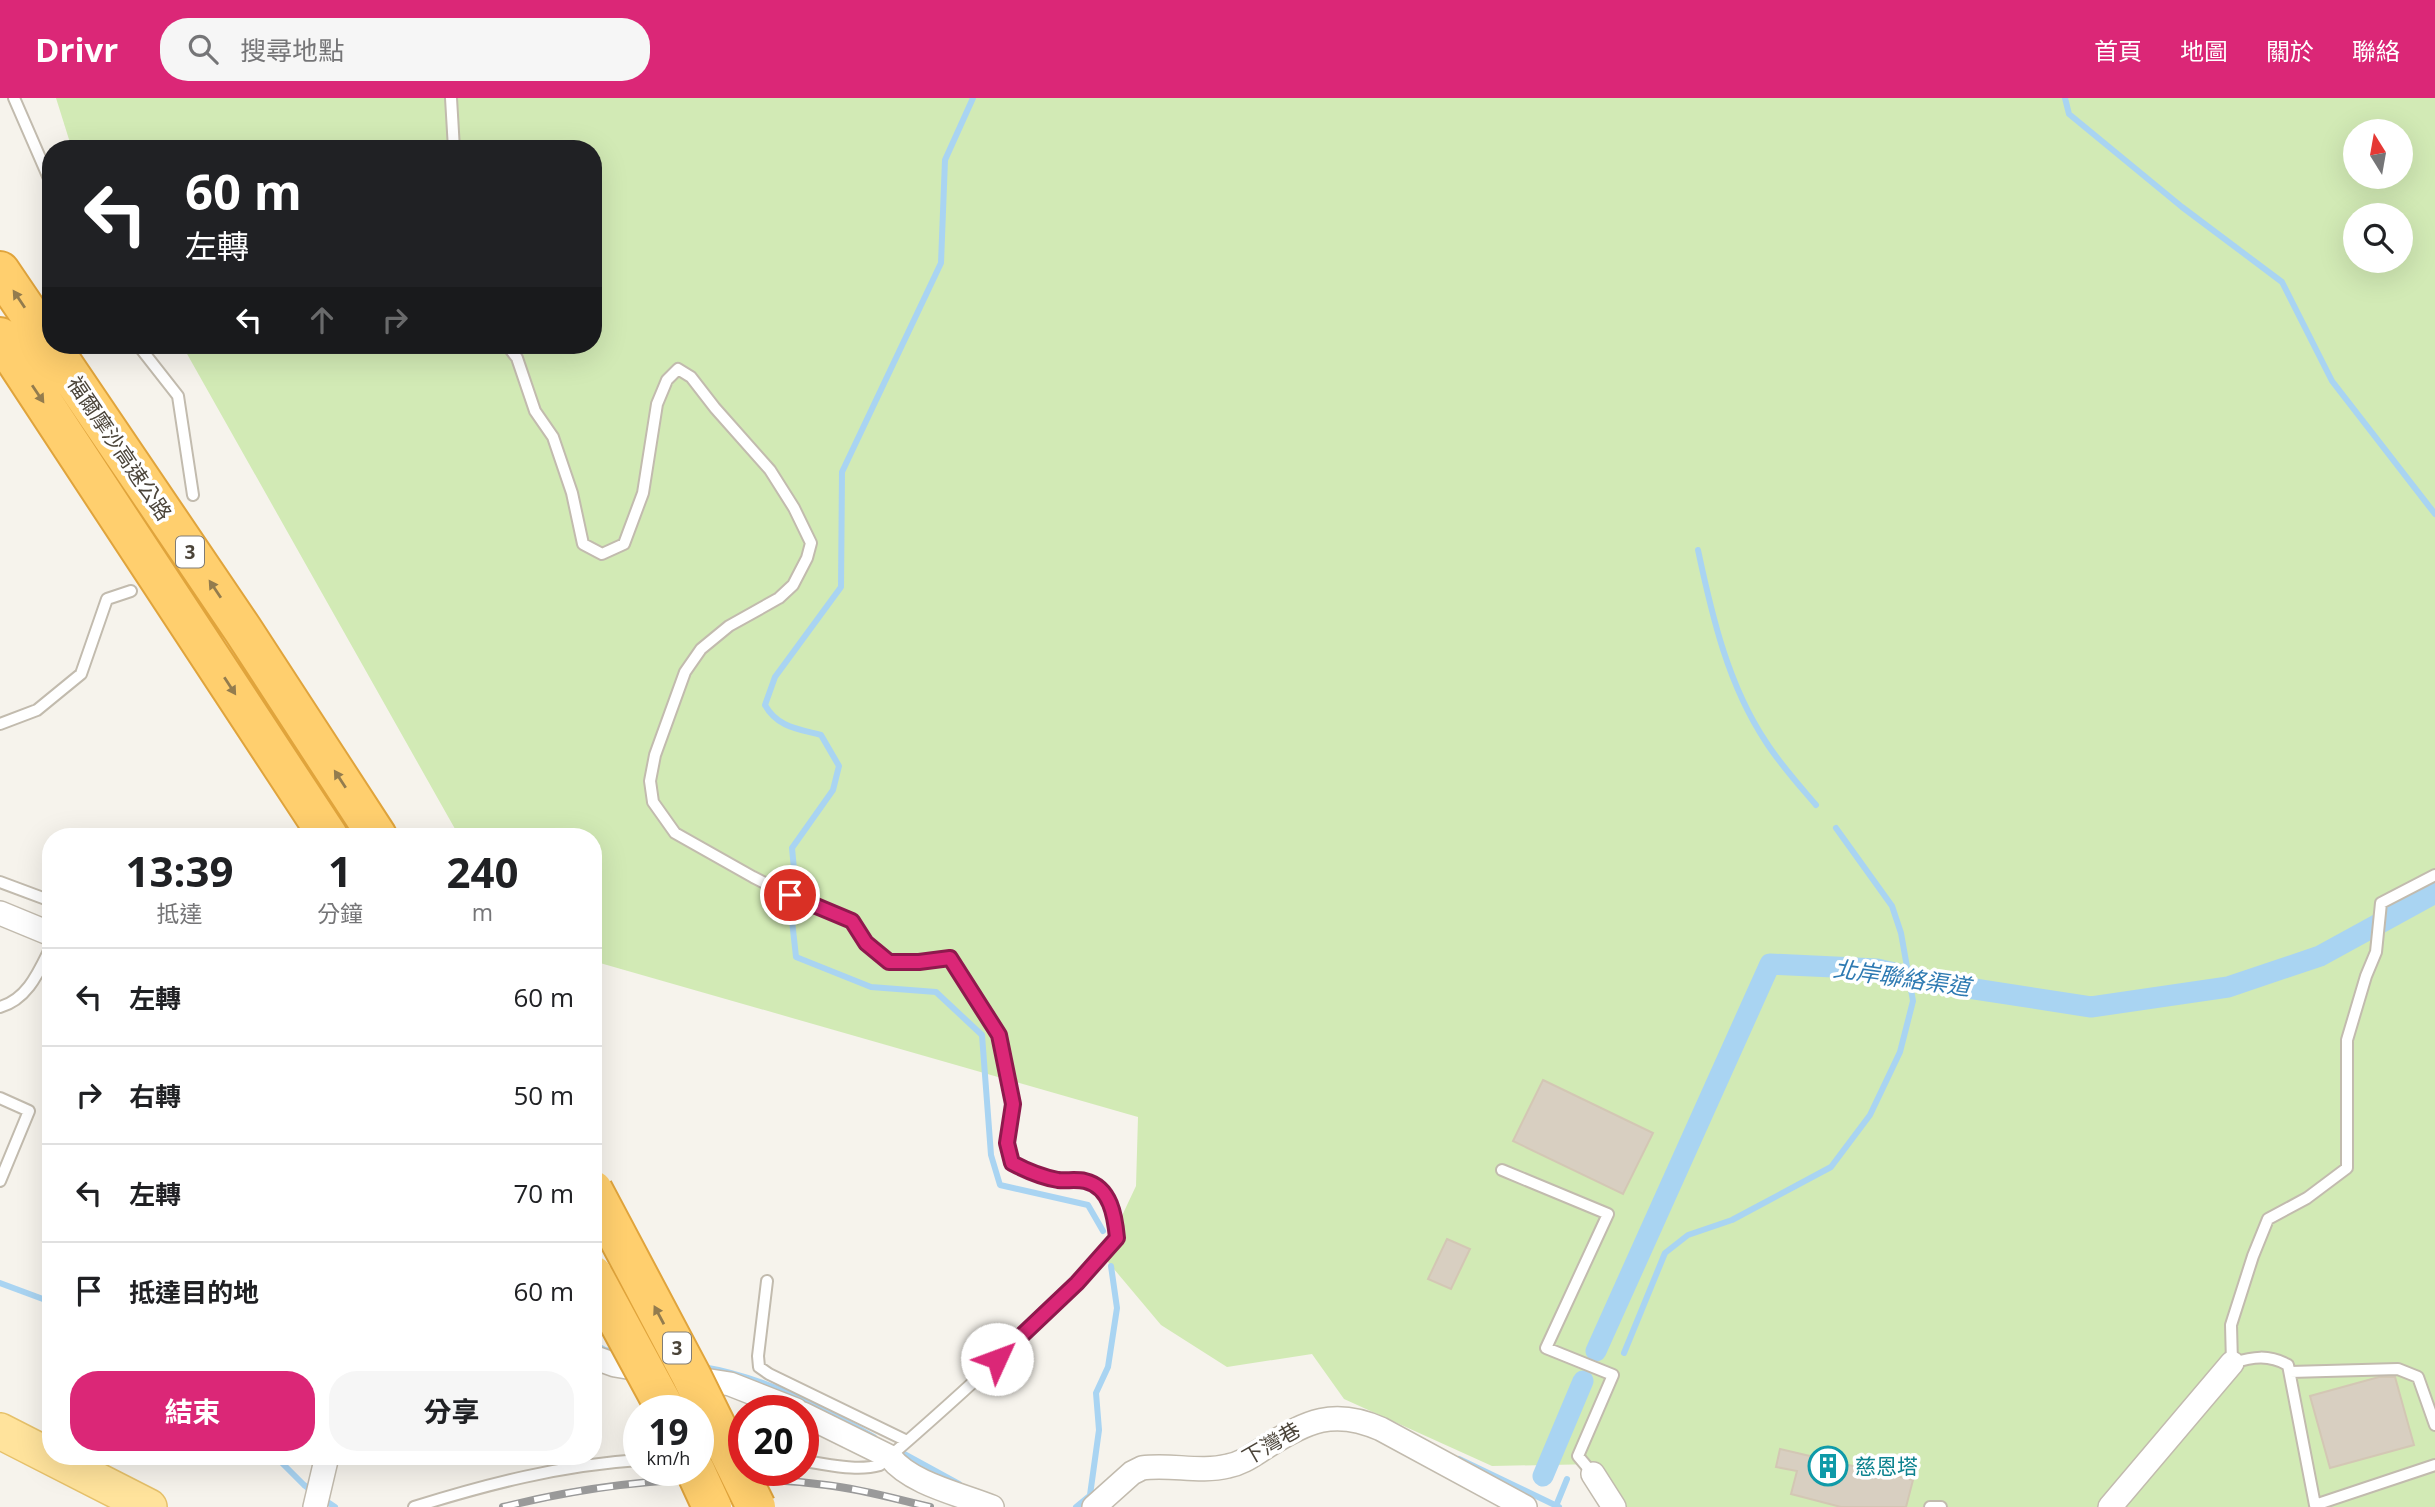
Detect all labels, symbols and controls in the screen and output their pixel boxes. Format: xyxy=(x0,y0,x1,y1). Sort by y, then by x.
search box xyxy=(160,18,650,81)
text: Drivr xyxy=(35,27,118,72)
icon: search xyxy=(184,30,222,68)
text: 搜尋地點 xyxy=(240,32,344,68)
text: 首頁 xyxy=(2094,34,2142,67)
text: 地圖 xyxy=(2180,34,2228,67)
text: 關於 xyxy=(2266,34,2314,67)
text: 聯絡 xyxy=(2352,34,2400,67)
north arrow xyxy=(2343,119,2413,189)
map controls xyxy=(2343,119,2413,273)
text: 60 m xyxy=(185,158,302,224)
icon: left xyxy=(70,168,161,259)
button: search xyxy=(2343,203,2413,273)
text: 左轉 xyxy=(185,224,249,267)
one-way arrow xyxy=(12,290,26,308)
icon: left xyxy=(230,301,268,339)
icon: ahead xyxy=(303,301,341,339)
icon: right xyxy=(376,301,414,339)
street label: 福爾摩沙高速公路 xyxy=(61,371,179,525)
one-way arrow xyxy=(31,385,45,403)
road number: 3 xyxy=(176,536,204,568)
one-way arrow xyxy=(208,580,222,598)
one-way arrow xyxy=(224,676,237,696)
one-way arrow xyxy=(334,770,347,789)
text: 13:39 xyxy=(125,842,234,899)
text: 1 xyxy=(328,842,352,899)
text: 240 xyxy=(446,843,519,900)
pin xyxy=(760,865,820,925)
icon: arrive xyxy=(771,876,809,914)
text: m xyxy=(472,896,493,928)
text: 抵達 xyxy=(156,897,202,929)
text: 分鐘 xyxy=(317,897,363,929)
water label: 北岸聯絡渠道 xyxy=(1831,952,1976,1003)
icon: left xyxy=(70,978,108,1016)
text: 60 m xyxy=(513,979,574,1015)
text: 左轉 xyxy=(129,980,181,1016)
icon: right xyxy=(70,1076,108,1114)
text: 50 m xyxy=(513,1077,574,1113)
text: 右轉 xyxy=(129,1078,181,1114)
icon: left xyxy=(70,1174,108,1212)
text: 70 m xyxy=(513,1175,574,1211)
text: 左轉 xyxy=(129,1176,181,1212)
icon: arrive xyxy=(70,1272,108,1310)
text: 60 m xyxy=(513,1273,574,1309)
text: 抵達目的地 xyxy=(129,1274,259,1310)
one-way arrow xyxy=(653,1305,665,1325)
position arrow xyxy=(960,1322,1034,1396)
road number: 3 xyxy=(663,1332,691,1364)
button: 結束 xyxy=(70,1371,315,1451)
button: 分享 xyxy=(329,1371,574,1451)
speed limit sign: 20 xyxy=(728,1395,819,1486)
text: 19 xyxy=(648,1408,689,1455)
street label: 下灣巷 xyxy=(1237,1415,1305,1471)
building icon: 慈恩塔 xyxy=(1807,1445,1849,1487)
text: km/h xyxy=(647,1446,690,1470)
place label: 慈恩塔 xyxy=(1855,1452,1918,1480)

